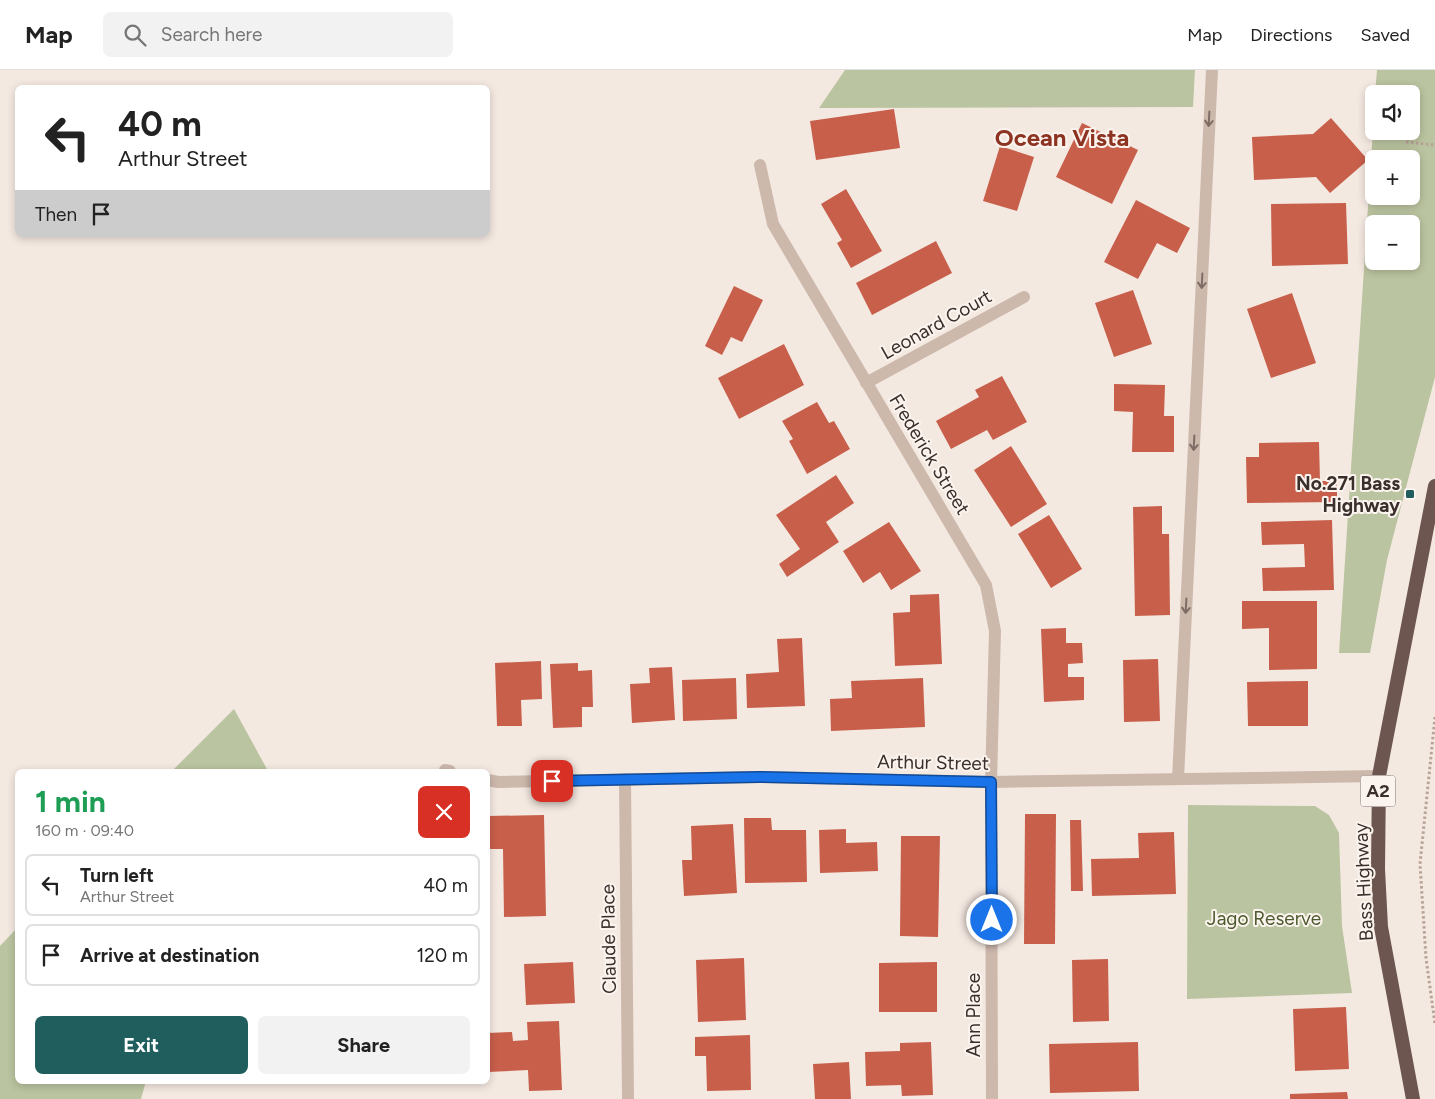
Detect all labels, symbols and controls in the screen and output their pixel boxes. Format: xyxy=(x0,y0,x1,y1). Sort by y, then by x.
search box xyxy=(103,12,453,57)
text: Map xyxy=(25,20,73,49)
icon: search xyxy=(121,21,149,49)
text: Search here xyxy=(161,23,262,46)
text: Map xyxy=(1187,24,1222,46)
text: Directions xyxy=(1250,24,1332,46)
text: Saved xyxy=(1360,24,1410,46)
map controls xyxy=(1365,85,1420,270)
button: sound xyxy=(1365,85,1420,140)
text: 40 m xyxy=(118,103,202,145)
icon: left xyxy=(35,105,100,170)
one-way arrow xyxy=(1205,110,1214,126)
district label: Ocean Vista xyxy=(995,123,1129,152)
text: Arthur Street xyxy=(118,145,248,172)
button: + xyxy=(1365,150,1420,205)
icon: arrive xyxy=(87,200,115,228)
text: Then xyxy=(35,203,77,226)
button: − xyxy=(1365,215,1420,270)
one-way arrow xyxy=(1197,273,1206,289)
street label: Leonard Court xyxy=(877,285,995,364)
street label: Frederick Street xyxy=(885,390,975,519)
one-way arrow xyxy=(1189,435,1199,451)
place label: No.271 Bass Highway xyxy=(1296,472,1400,517)
marker: No.271 Bass Highway xyxy=(1404,488,1416,500)
one-way arrow xyxy=(1182,597,1191,613)
street label: Arthur Street xyxy=(877,750,989,775)
pin xyxy=(531,760,573,802)
icon: arrive xyxy=(538,767,566,795)
road number: A2 xyxy=(1360,776,1396,806)
text: 1 min xyxy=(35,783,106,820)
button: close xyxy=(418,786,470,838)
text: 160 m · 09:40 xyxy=(35,821,134,840)
street label: Bass Highway xyxy=(1349,822,1378,942)
text: Turn left xyxy=(80,864,154,887)
icon: left xyxy=(37,871,65,899)
text: 40 m xyxy=(423,874,468,897)
street label: Claude Place xyxy=(596,884,621,994)
text: Arthur Street xyxy=(80,887,174,906)
position arrow xyxy=(965,893,1017,945)
park label: Jago Reserve xyxy=(1207,907,1321,930)
icon: arrive xyxy=(37,941,65,969)
text: Arrive at destination xyxy=(80,944,259,967)
text: 120 m xyxy=(416,944,468,967)
street label: Ann Place xyxy=(962,973,985,1057)
button: Exit xyxy=(35,1016,248,1074)
button: Share xyxy=(258,1016,470,1074)

